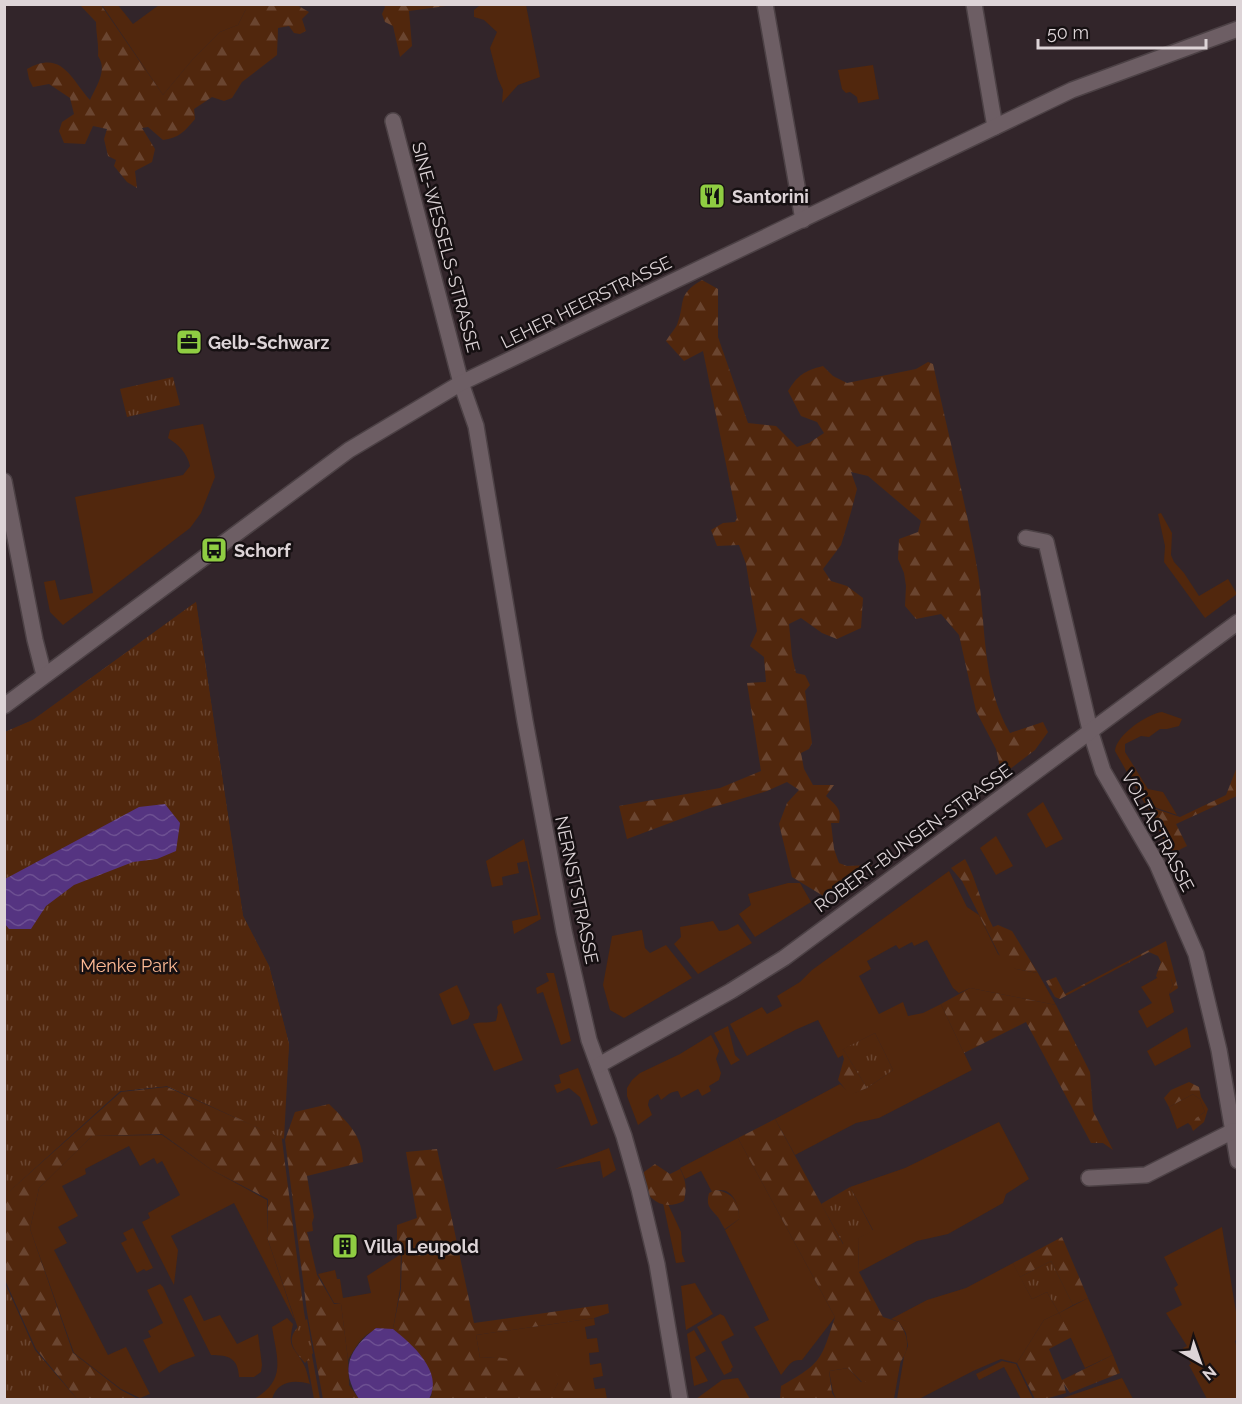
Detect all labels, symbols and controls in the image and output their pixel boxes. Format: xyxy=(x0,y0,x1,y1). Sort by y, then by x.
scale bar xyxy=(1038,12,1206,50)
text: 50 m xyxy=(1047,22,1089,43)
street label: SINE-WESSELS-STRASSE xyxy=(408,139,484,355)
restaurant icon: Santorini xyxy=(697,181,727,211)
place label: Santorini xyxy=(732,186,809,207)
street label: LEHER HEERSTRASSE xyxy=(497,251,675,353)
office icon: Gelb-Schwarz xyxy=(174,327,204,357)
place label: Gelb-Schwarz xyxy=(208,332,330,353)
bus stop icon: Schorf xyxy=(199,535,229,565)
place label: Schorf xyxy=(234,540,292,561)
street label: ROBERT-BUNSEN-STRASSE xyxy=(810,759,1016,917)
street label: VOLTASTRASSE xyxy=(1117,767,1199,895)
street label: NERNSTSTRASSE xyxy=(551,814,603,966)
park label: Menke Park xyxy=(80,955,178,976)
building icon: Villa Leupold xyxy=(330,1231,360,1261)
place label: Villa Leupold xyxy=(364,1236,479,1257)
north arrow xyxy=(1170,1332,1230,1392)
text: N xyxy=(1199,1362,1220,1384)

